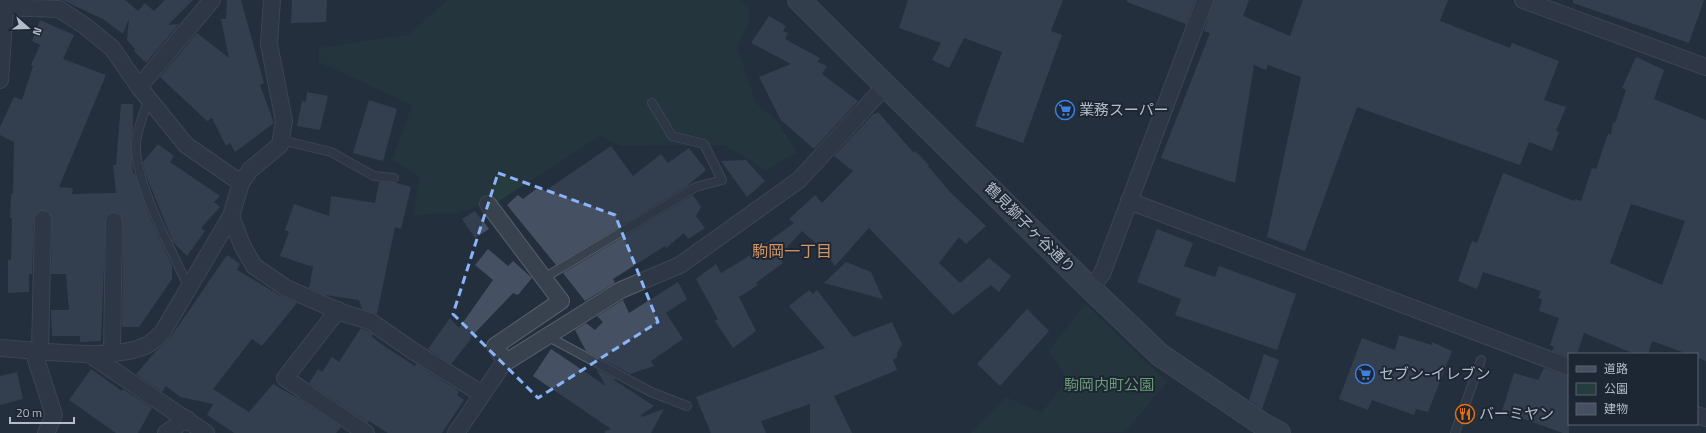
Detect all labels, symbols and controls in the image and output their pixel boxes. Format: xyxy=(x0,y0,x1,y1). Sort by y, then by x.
north arrow xyxy=(8,8,48,48)
text: N xyxy=(29,25,46,38)
place label: 業務スーパー xyxy=(1079,98,1169,121)
supermarket icon: 業務スーパー xyxy=(1054,99,1076,121)
street label: 鶴見獅子ヶ谷通り xyxy=(980,177,1081,278)
district label: 駒岡一丁目 xyxy=(752,239,832,263)
legend xyxy=(1568,353,1698,425)
text: 道路 xyxy=(1604,359,1628,378)
place label: セブン-イレブン xyxy=(1379,362,1491,385)
supermarket icon: セブン-イレブン xyxy=(1354,363,1376,385)
park label: 駒岡内町公園 xyxy=(1064,373,1154,396)
text: 公園 xyxy=(1604,379,1628,398)
scale bar xyxy=(10,399,74,425)
text: 建物 xyxy=(1604,399,1628,418)
place label: バーミヤン xyxy=(1479,402,1554,425)
text: 20 m xyxy=(16,403,42,422)
restaurant icon: バーミヤン xyxy=(1454,403,1476,425)

